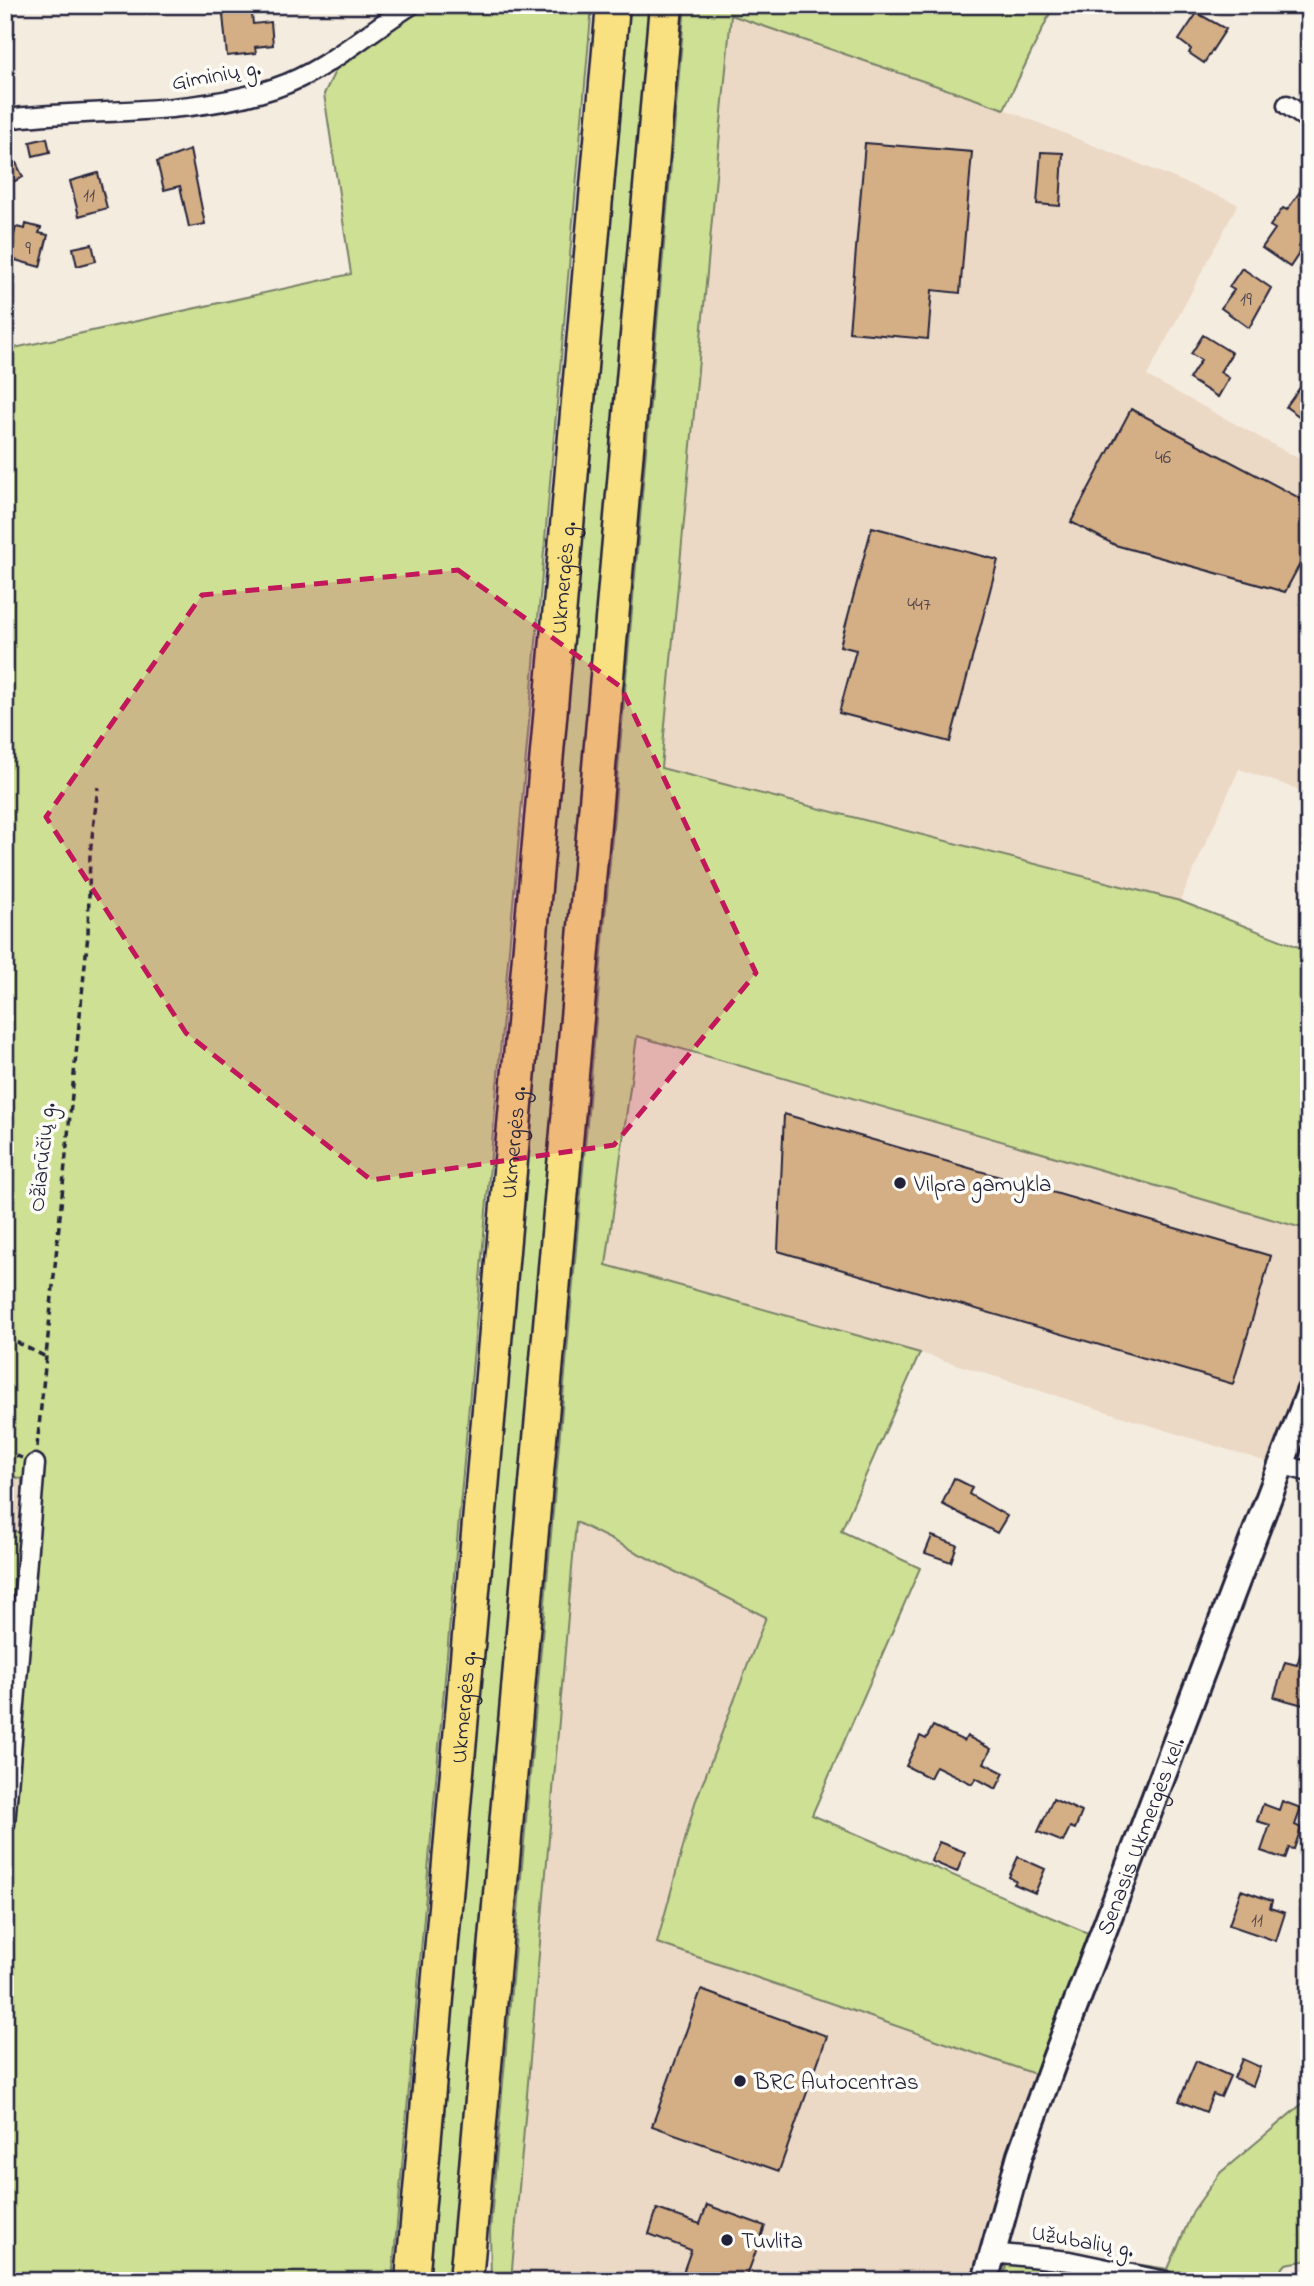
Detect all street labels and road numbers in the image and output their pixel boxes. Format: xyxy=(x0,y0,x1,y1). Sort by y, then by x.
street label: Giminių g. xyxy=(169,52,264,102)
street label: Ukmergės g. xyxy=(544,520,587,636)
street label: Ukmergės g. xyxy=(494,1085,537,1200)
street label: Ožiarūčių g. xyxy=(21,1101,67,1214)
street label: Ukmergės g. xyxy=(444,1649,487,1765)
street label: Senasis Ukmergės kel. xyxy=(1090,1733,1195,1940)
street label: Užubalių g. xyxy=(1028,2217,1137,2269)

